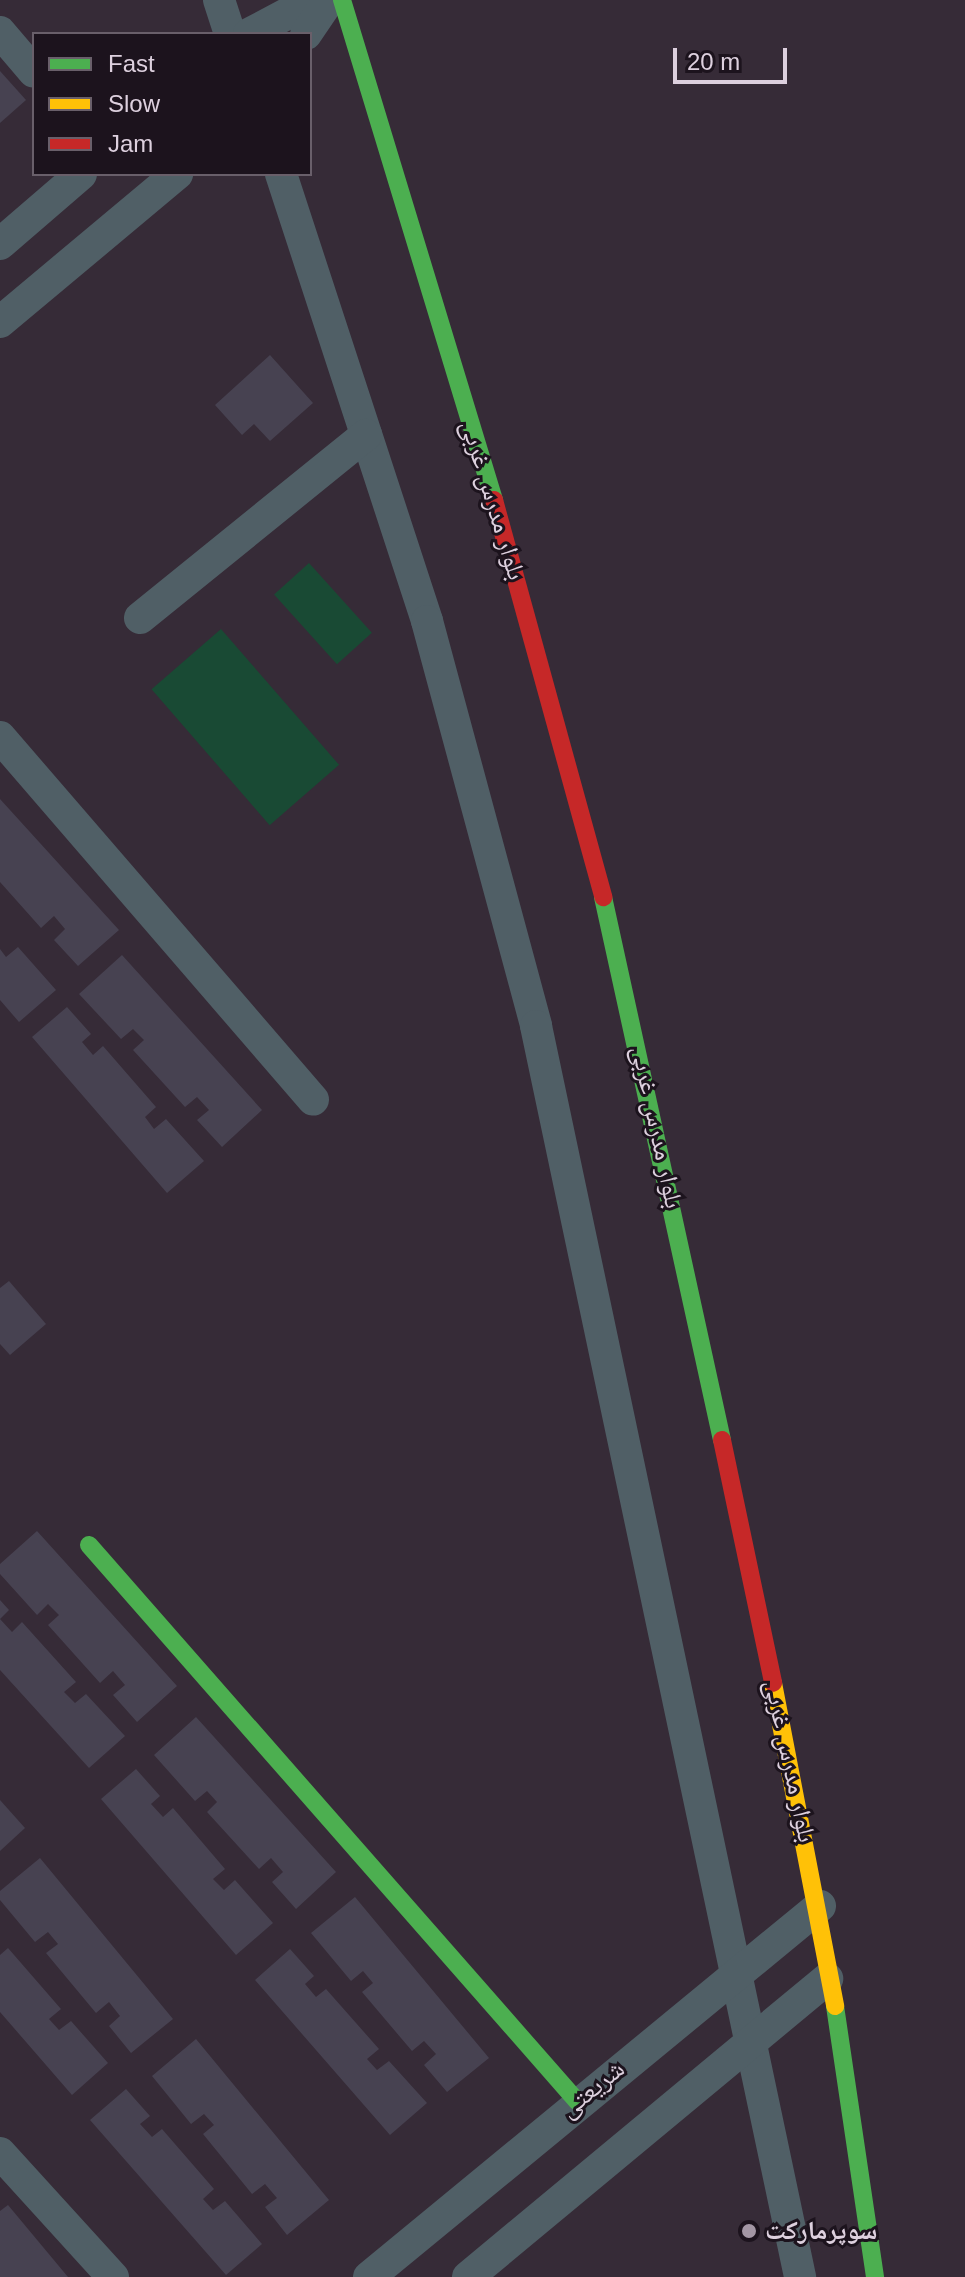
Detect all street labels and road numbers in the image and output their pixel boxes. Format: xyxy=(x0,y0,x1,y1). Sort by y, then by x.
street label: بلوار مدرس غربی xyxy=(454,416,532,584)
street label: بلوار مدرس غربی xyxy=(625,1043,689,1211)
street label: بلوار مدرس غربی xyxy=(758,1677,822,1845)
street label: شریعتی xyxy=(553,2053,631,2125)

